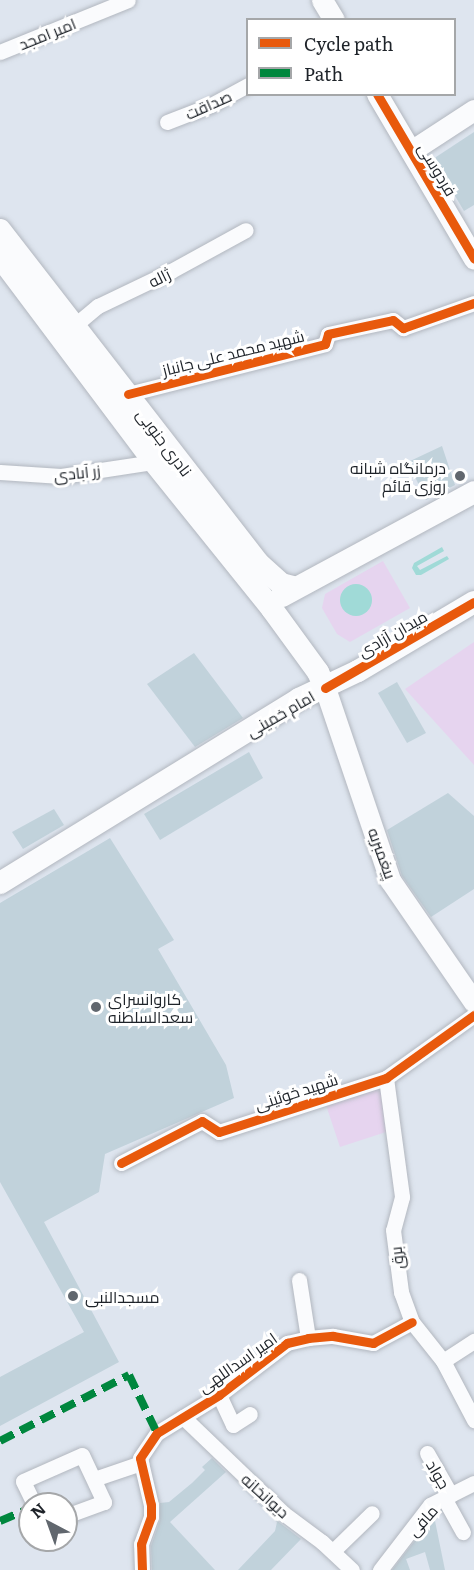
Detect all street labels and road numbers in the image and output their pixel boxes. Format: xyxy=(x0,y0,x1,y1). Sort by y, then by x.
street label: امیر امجد xyxy=(16,13,78,53)
street label: صداقت xyxy=(182,85,234,123)
street label: فردوسی xyxy=(415,139,461,199)
street label: ژاله xyxy=(145,264,173,290)
street label: شهید محمد علی جانباز xyxy=(160,325,306,379)
street label: نادری جنوبی xyxy=(133,404,197,480)
street label: زر آبادی xyxy=(53,460,101,484)
street label: میدان آزادی xyxy=(354,606,430,660)
street label: امام خمینی xyxy=(242,686,318,740)
street label: پیغمبریه xyxy=(365,825,401,881)
street label: شهید خوئینی xyxy=(252,1069,340,1113)
street label: برق xyxy=(385,1245,407,1271)
street label: امیر اسداللهی xyxy=(194,1328,280,1396)
street label: جواد xyxy=(423,1456,455,1492)
street label: دیوانخانه xyxy=(238,1469,294,1521)
street label: مافی xyxy=(403,1500,441,1540)

